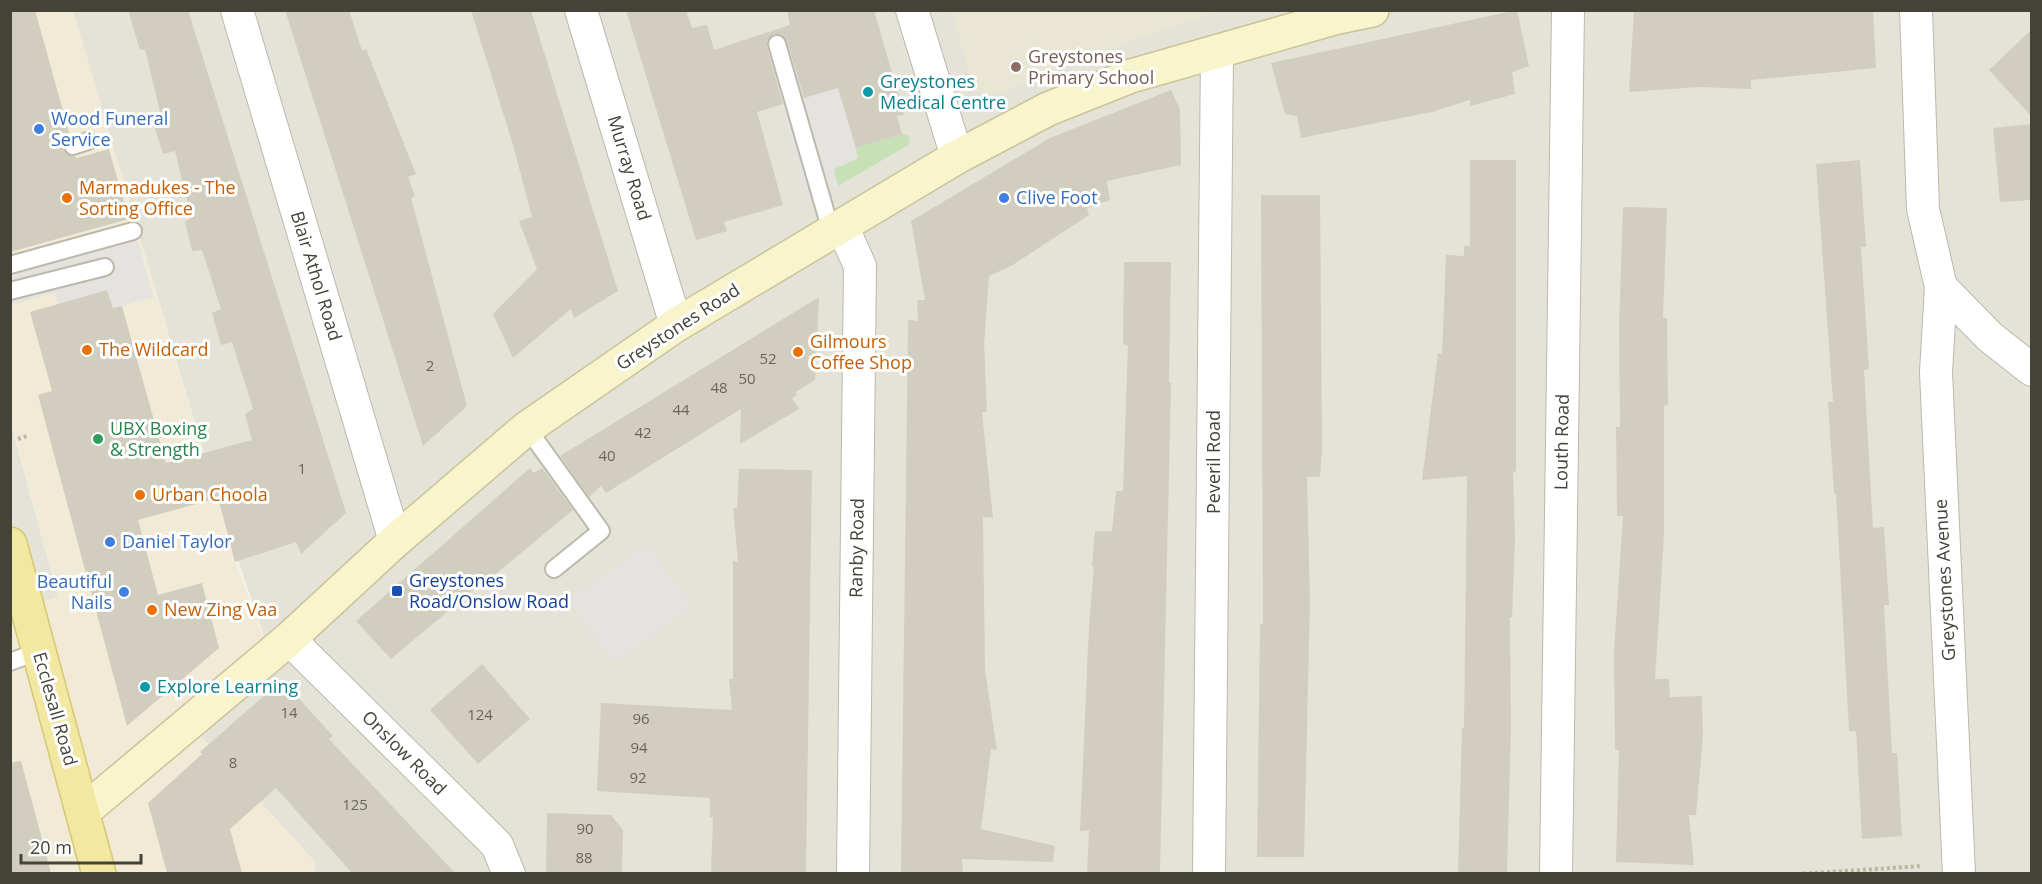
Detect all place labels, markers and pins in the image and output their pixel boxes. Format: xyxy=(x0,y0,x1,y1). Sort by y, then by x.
place label: Greystones Primary School xyxy=(1028,44,1154,89)
marker: Greystones Primary School xyxy=(1009,60,1023,74)
place label: Greystones Medical Centre xyxy=(880,69,1006,114)
marker: Greystones Medical Centre xyxy=(861,85,875,99)
place label: Wood Funeral Service xyxy=(51,106,168,151)
marker: Wood Funeral Service xyxy=(32,122,46,136)
place label: Marmadukes - The Sorting Office xyxy=(79,175,236,220)
place label: Clive Foot xyxy=(1016,185,1098,209)
marker: Marmadukes - The Sorting Office xyxy=(60,191,74,205)
marker: Clive Foot xyxy=(997,191,1011,205)
place label: Gilmours Coffee Shop xyxy=(810,329,912,374)
place label: The Wildcard xyxy=(99,337,208,361)
marker: The Wildcard xyxy=(80,343,94,357)
marker: Gilmours Coffee Shop xyxy=(791,345,805,359)
place label: UBX Boxing & Strength xyxy=(110,416,207,461)
marker: UBX Boxing & Strength xyxy=(91,432,105,446)
place label: Urban Choola xyxy=(152,482,268,506)
marker: Urban Choola xyxy=(133,488,147,502)
place label: Daniel Taylor xyxy=(122,529,232,553)
marker: Daniel Taylor xyxy=(103,535,117,549)
place label: Greystones Road/Onslow Road xyxy=(409,568,569,613)
place label: Beautiful Nails xyxy=(37,569,112,614)
marker: Greystones Road/Onslow Road xyxy=(390,584,404,598)
marker: Beautiful Nails xyxy=(117,585,131,599)
place label: New Zing Vaa xyxy=(164,597,277,621)
marker: New Zing Vaa xyxy=(145,603,159,617)
place label: Explore Learning xyxy=(157,674,298,698)
marker: Explore Learning xyxy=(138,680,152,694)

